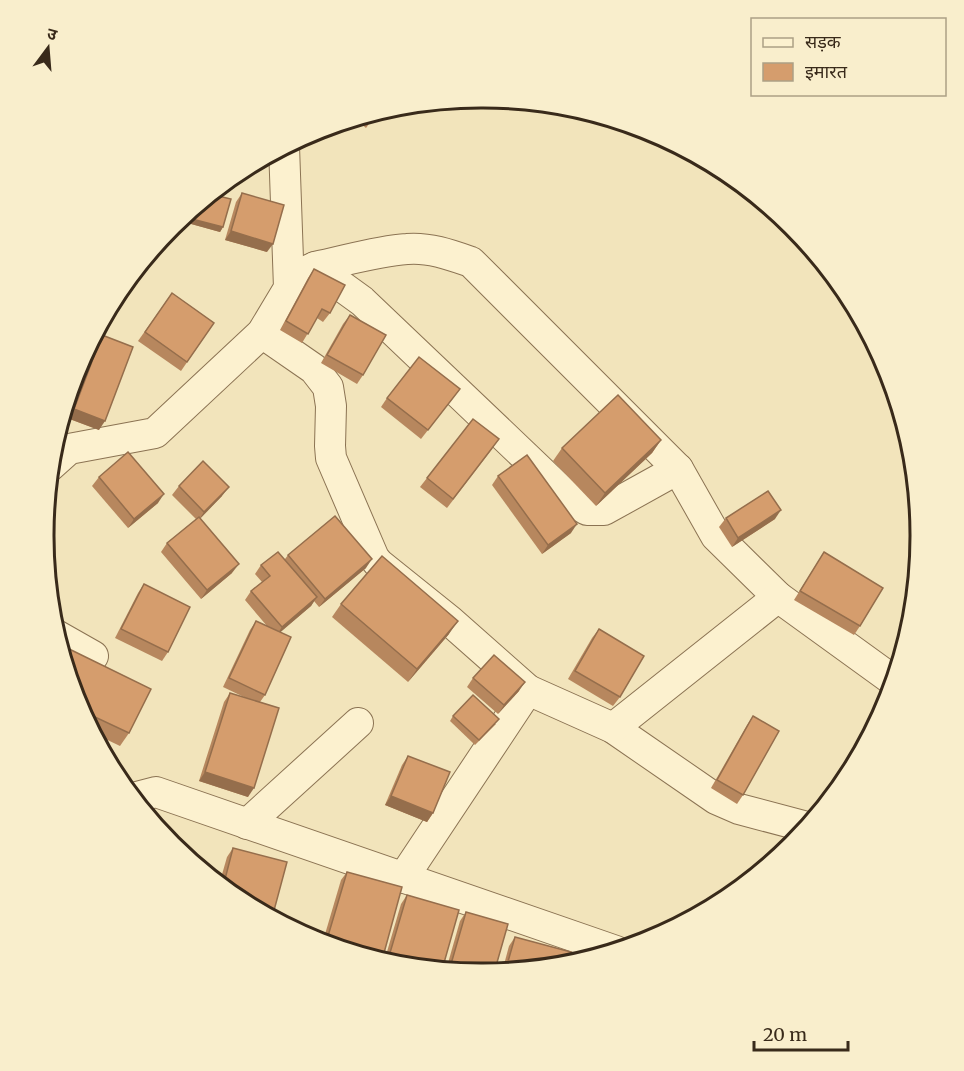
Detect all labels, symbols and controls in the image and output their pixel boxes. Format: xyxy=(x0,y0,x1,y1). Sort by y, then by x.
north arrow xyxy=(18,18,78,78)
legend xyxy=(751,18,946,96)
text: उ xyxy=(45,23,60,45)
text: सड़क xyxy=(805,30,842,53)
text: इमारत xyxy=(805,60,848,83)
scale bar xyxy=(754,1014,848,1052)
text: 20 m xyxy=(763,1023,807,1046)

